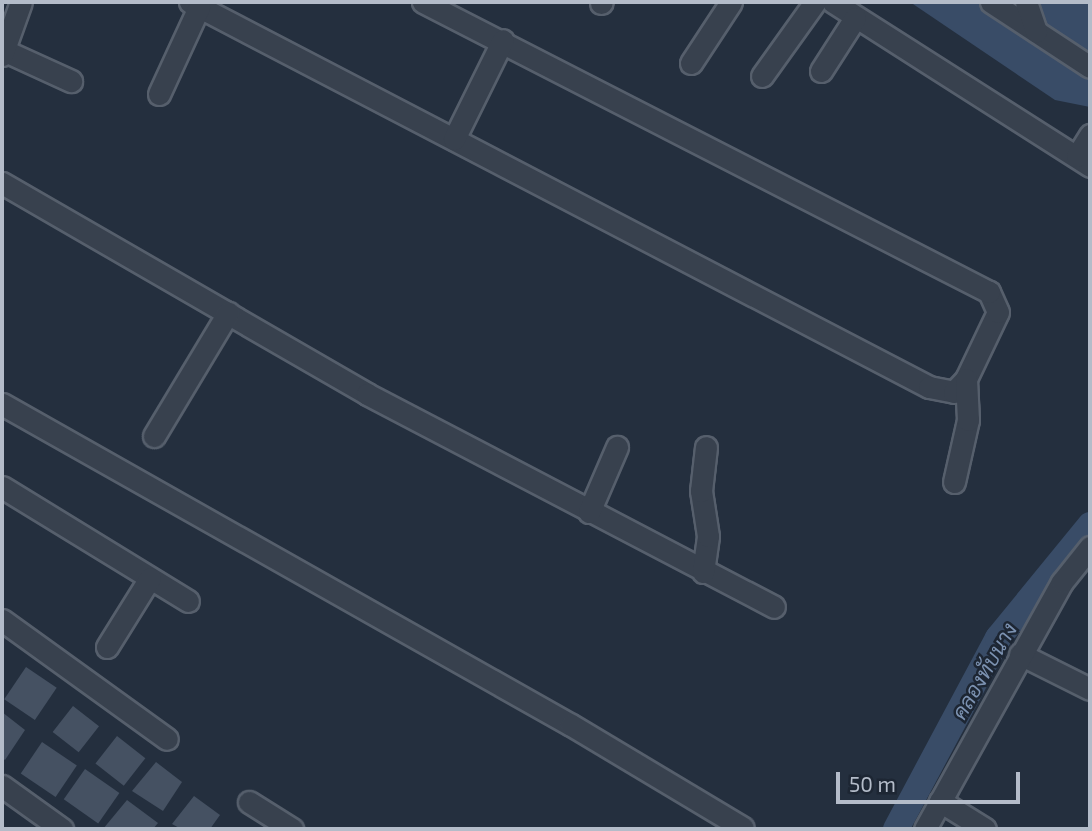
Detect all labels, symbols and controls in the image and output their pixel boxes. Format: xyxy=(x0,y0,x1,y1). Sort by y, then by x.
water label: คลองทับนาง xyxy=(946,618,1022,724)
scale bar xyxy=(840,758,1024,802)
text: 50 m xyxy=(849,771,896,796)

